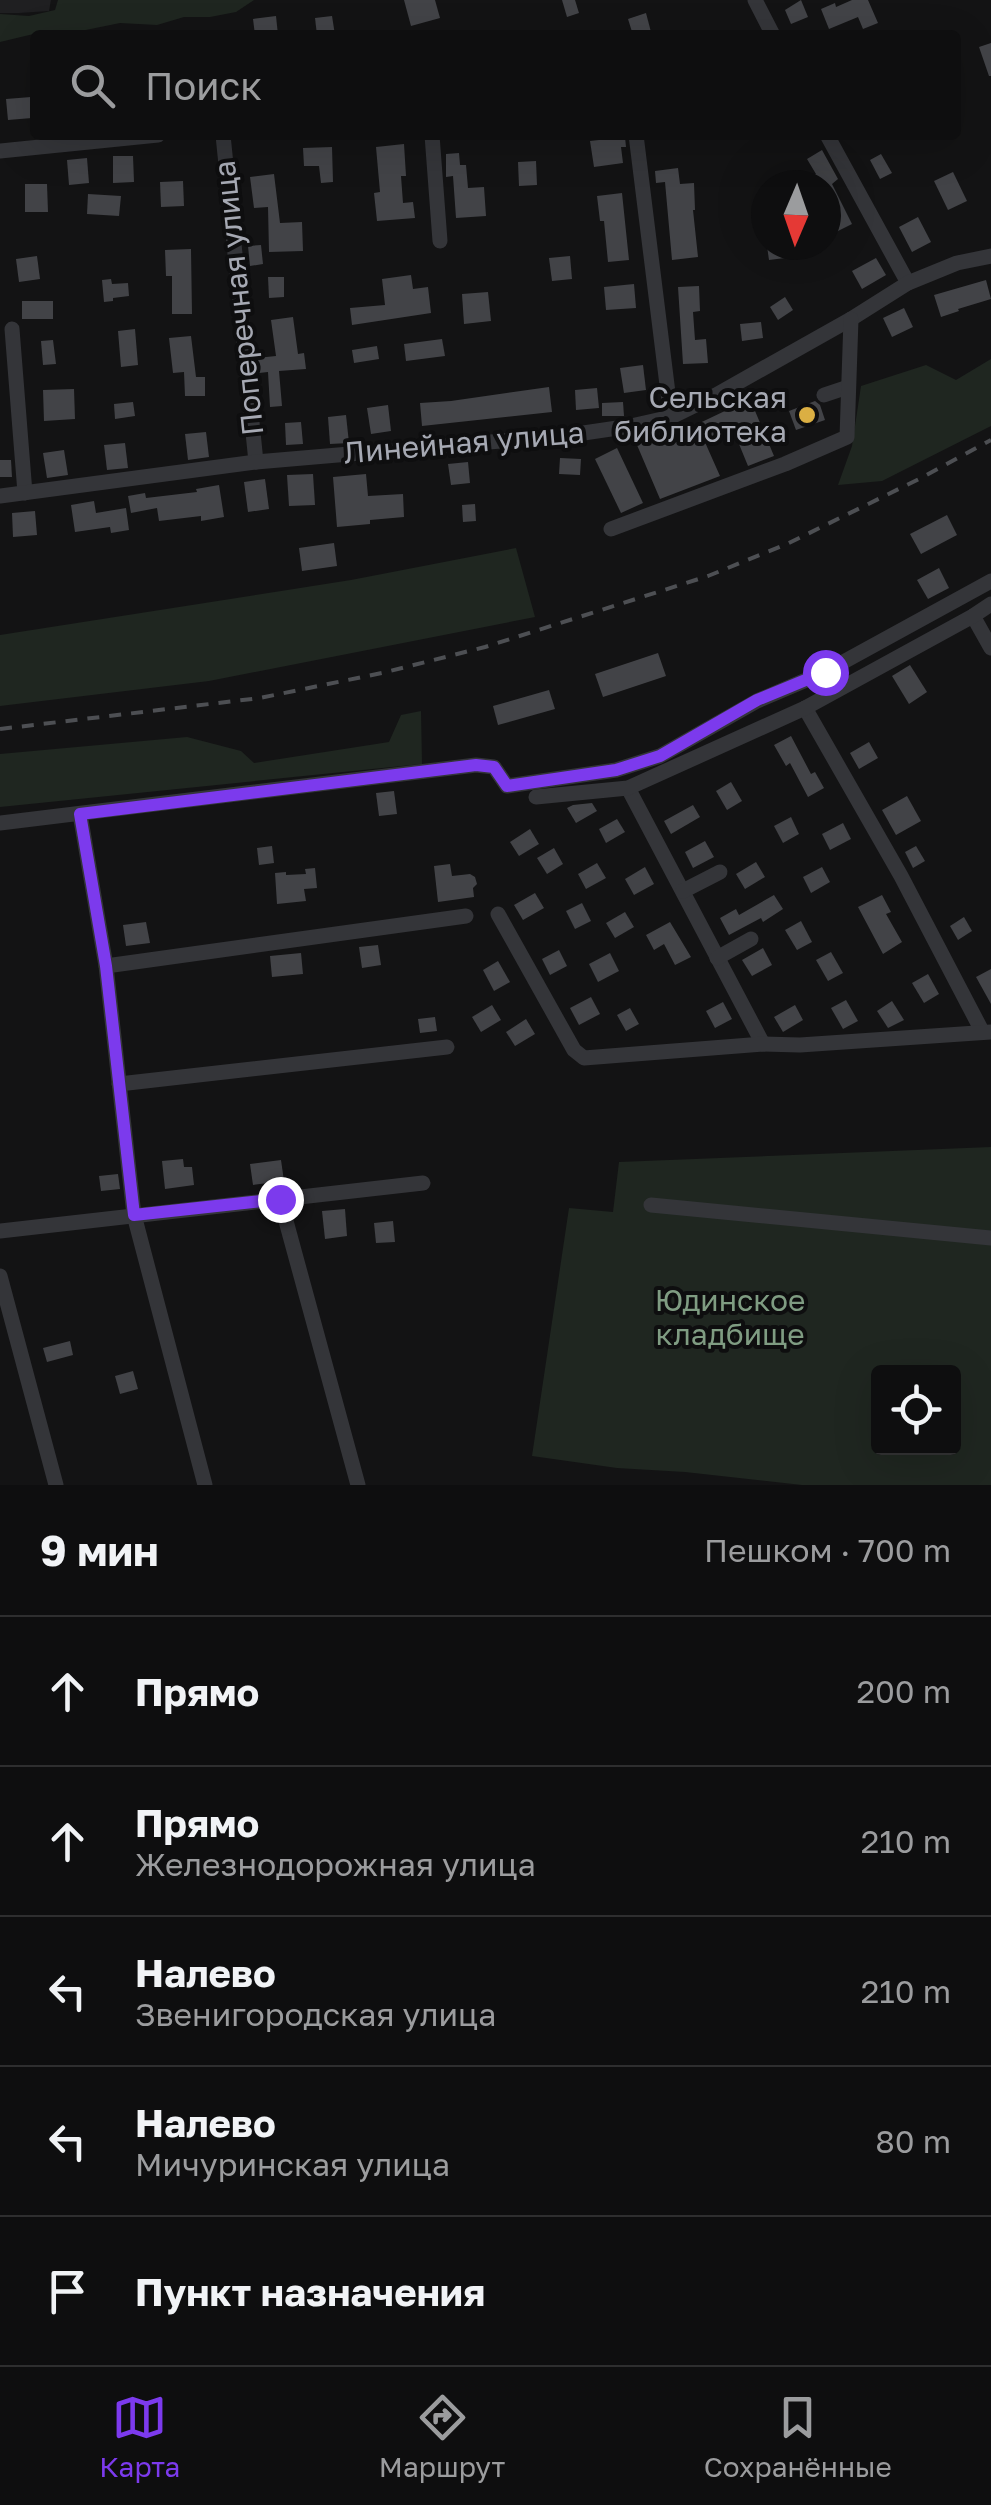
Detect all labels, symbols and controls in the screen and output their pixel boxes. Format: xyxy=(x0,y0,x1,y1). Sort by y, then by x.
search box xyxy=(30,30,961,140)
icon: search xyxy=(65,58,120,113)
text: Поиск xyxy=(145,63,262,108)
street label: Поперечная улица xyxy=(206,159,270,437)
north arrow xyxy=(751,170,841,260)
place label: Сельская библиотека xyxy=(614,379,787,449)
marker: Сельская библиотека xyxy=(796,404,818,426)
street label: Линейная улица xyxy=(342,414,586,470)
route start xyxy=(803,650,849,696)
route end xyxy=(258,1177,304,1223)
park label: Юдинское кладбище xyxy=(655,1282,805,1352)
map controls xyxy=(871,1365,961,1455)
button: locate xyxy=(871,1365,961,1455)
text: 9 мин xyxy=(40,1525,159,1575)
text: Пешком · 700 m xyxy=(704,1531,951,1569)
icon: ahead xyxy=(40,1664,95,1719)
text: Прямо xyxy=(135,1669,259,1714)
text: 200 m xyxy=(856,1672,951,1710)
text: Прямо xyxy=(135,1800,259,1845)
icon: ahead xyxy=(40,1814,95,1869)
text: 210 m xyxy=(861,1822,951,1860)
text: Железнодорожная улица xyxy=(135,1845,536,1883)
text: Налево xyxy=(135,1950,276,1995)
icon: left xyxy=(40,1964,95,2019)
text: 210 m xyxy=(861,1972,951,2010)
text: Звенигородская улица xyxy=(135,1995,496,2033)
text: Налево xyxy=(135,2100,276,2145)
icon: left xyxy=(40,2114,95,2169)
text: 80 m xyxy=(875,2122,951,2160)
text: Мичуринская улица xyxy=(135,2145,450,2183)
icon: arrive xyxy=(40,2264,95,2319)
text: Пункт назначения xyxy=(135,2269,485,2314)
tab: Карта xyxy=(99,2390,180,2483)
tab: Маршрут xyxy=(379,2390,505,2483)
tab: Сохранённые xyxy=(704,2390,892,2483)

